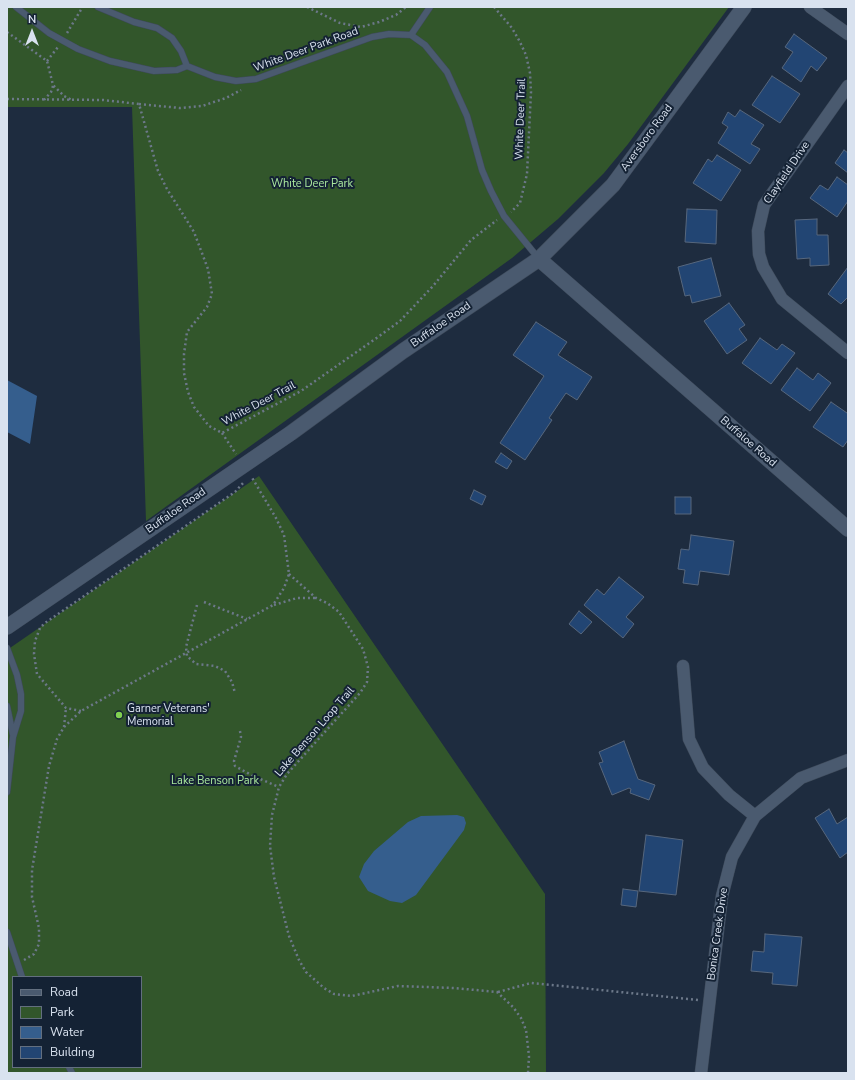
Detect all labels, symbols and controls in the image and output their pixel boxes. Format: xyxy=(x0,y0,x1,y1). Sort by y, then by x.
north arrow xyxy=(12,12,52,52)
text: N xyxy=(28,12,36,27)
street label: White Deer Park Road xyxy=(252,25,360,75)
street label: White Deer Trail xyxy=(513,78,529,160)
street label: Aversboro Road xyxy=(618,102,676,174)
street label: Clayfield Drive xyxy=(761,139,813,207)
park label: White Deer Park xyxy=(271,177,353,191)
street label: Buffaloe Road xyxy=(408,299,474,351)
street label: White Deer Trail xyxy=(220,379,298,429)
street label: Buffaloe Road xyxy=(717,414,779,470)
street label: Buffaloe Road xyxy=(143,485,209,537)
street label: Lake Benson Loop Trail xyxy=(272,684,358,780)
place label: Garner Veterans' Memorial xyxy=(127,702,210,728)
marker: Garner Veterans' Memorial xyxy=(114,710,124,720)
park label: Lake Benson Park xyxy=(171,774,259,788)
street label: Bonica Creek Drive xyxy=(705,887,731,981)
legend xyxy=(12,976,142,1068)
text: Road xyxy=(50,984,78,1000)
text: Park xyxy=(50,1004,74,1020)
text: Water xyxy=(50,1024,84,1040)
text: Building xyxy=(50,1044,95,1060)

